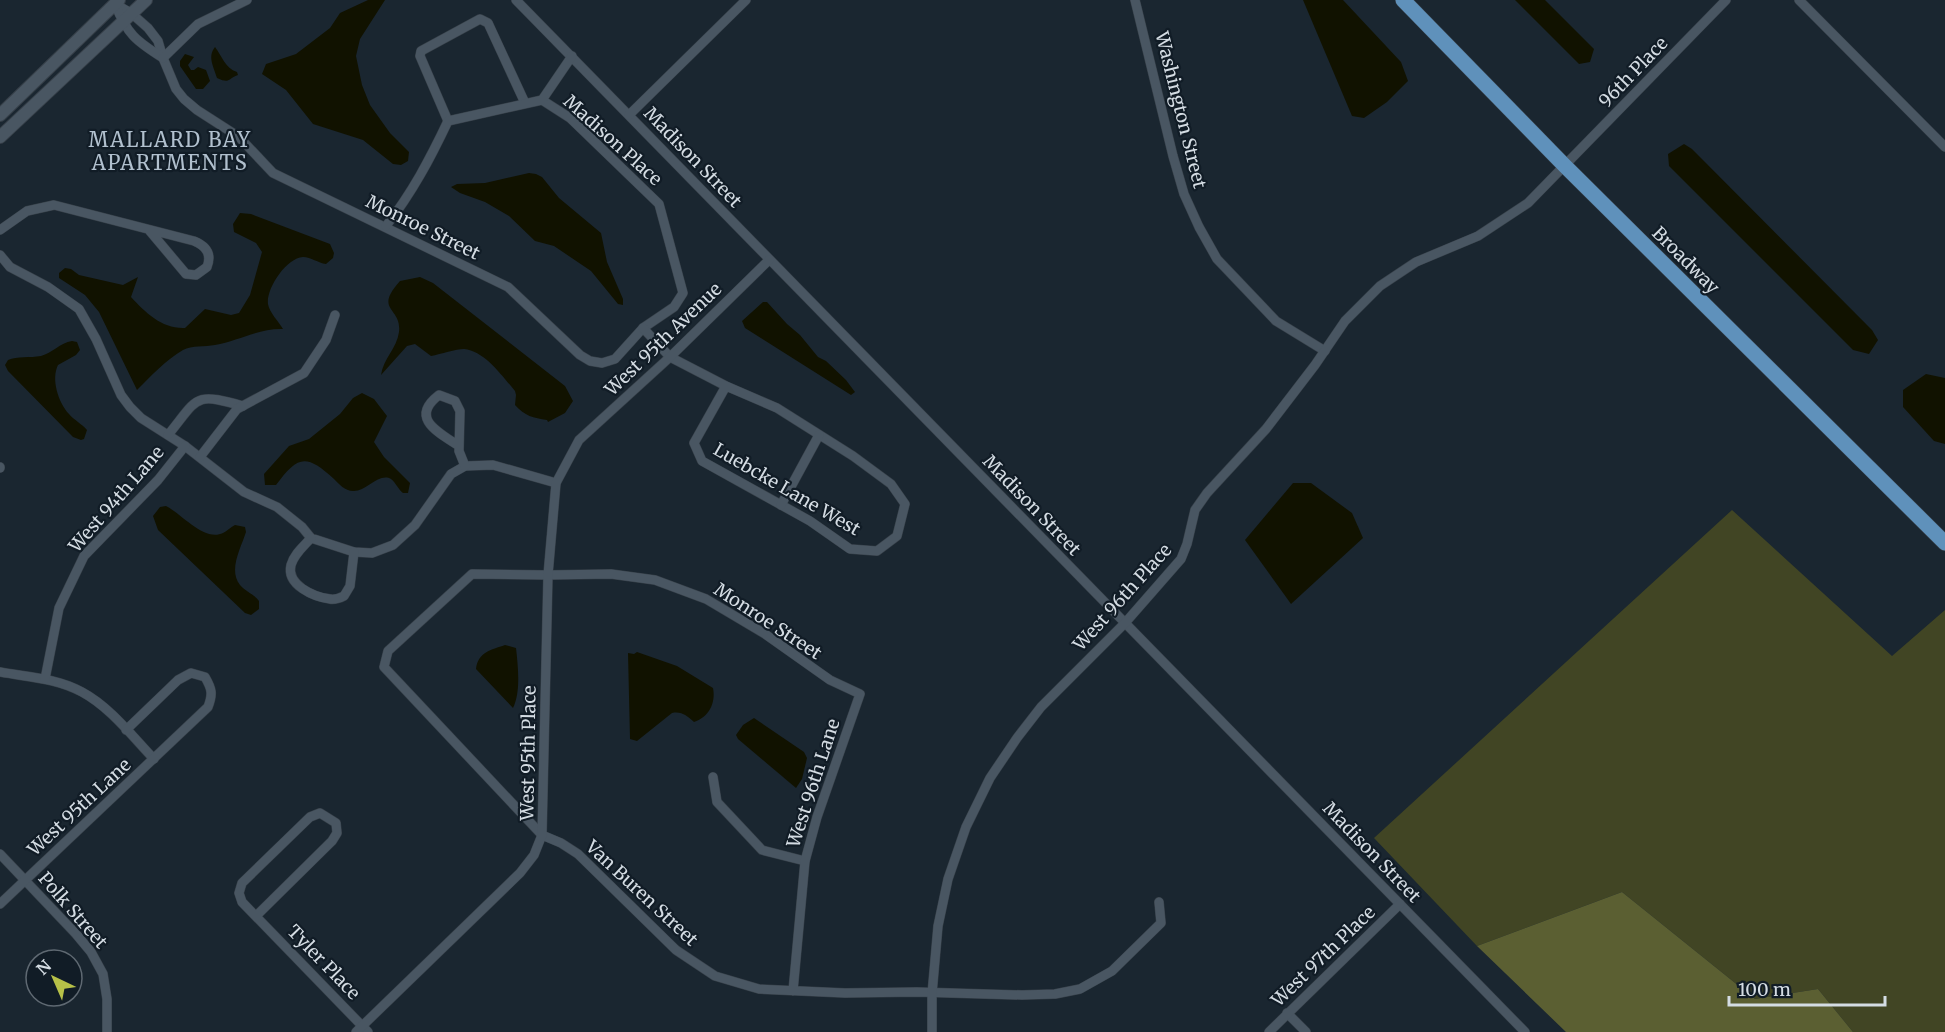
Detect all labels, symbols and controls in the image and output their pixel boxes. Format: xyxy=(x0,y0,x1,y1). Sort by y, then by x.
street label: Washington Street xyxy=(1150,28,1212,191)
street label: 96th Place xyxy=(1594,32,1672,112)
street label: Madison Place xyxy=(559,90,667,190)
street label: Madison Street xyxy=(639,102,747,212)
district label: MALLARD BAY APARTMENTS xyxy=(88,127,252,175)
street label: Monroe Street xyxy=(362,190,484,264)
street label: Broadway xyxy=(1648,222,1725,299)
street label: West 95th Avenue xyxy=(599,277,726,401)
street label: Luebcke Lane West xyxy=(709,438,865,540)
street label: West 94th Lane xyxy=(63,441,169,558)
street label: Madison Street xyxy=(978,450,1086,560)
street label: West 96th Place xyxy=(1067,539,1176,656)
street label: Monroe Street xyxy=(710,578,826,664)
street label: West 95th Place xyxy=(515,685,541,822)
street label: West 96th Lane xyxy=(781,716,845,851)
street label: West 95th Lane xyxy=(22,753,135,861)
street label: Madison Street xyxy=(1318,797,1426,907)
street label: Van Buren Street xyxy=(580,835,703,951)
street label: Polk Street xyxy=(33,867,113,953)
street label: West 97th Place xyxy=(1266,901,1380,1012)
street label: Tyler Place xyxy=(283,920,365,1004)
north arrow xyxy=(24,948,84,1008)
text: N xyxy=(32,955,55,979)
scale bar xyxy=(1729,969,1885,1007)
text: 100 m xyxy=(1738,978,1791,1001)

